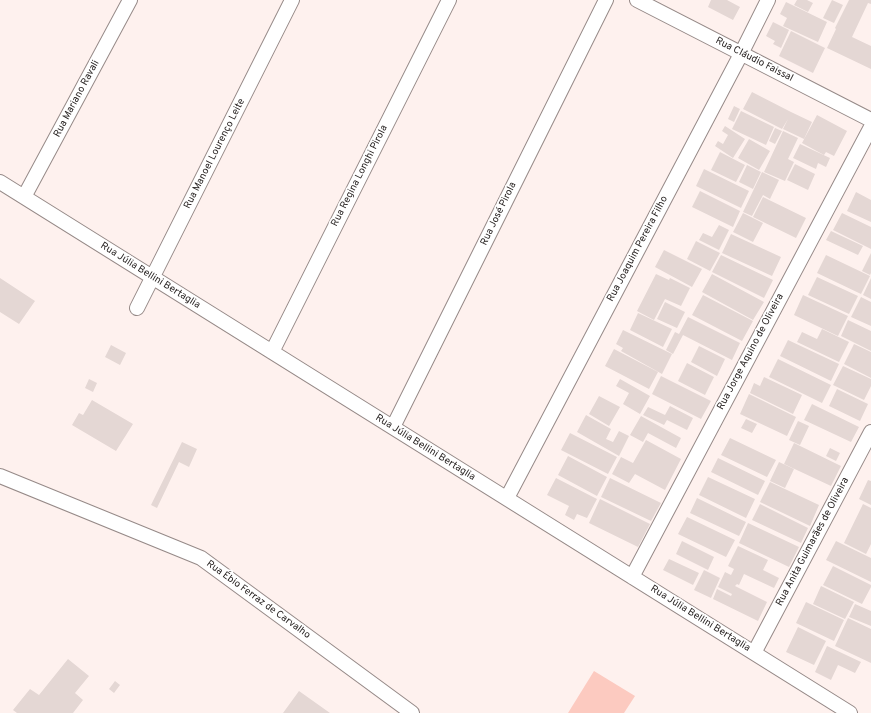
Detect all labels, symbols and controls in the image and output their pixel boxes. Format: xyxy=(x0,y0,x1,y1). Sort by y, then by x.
street label: Rua Cláudio Faissal xyxy=(713,35,795,85)
street label: Rua Mariano Ravali xyxy=(52,58,102,140)
street label: Rua Manoel Lourenço Leite xyxy=(182,97,248,211)
street label: Rua Regina Longhi Pirola xyxy=(329,123,391,229)
street label: Rua José Pirola xyxy=(478,180,520,248)
street label: Rua Joaquim Pereira Filho xyxy=(605,194,671,304)
street label: Rua Júlia Bellini Bertaglia xyxy=(98,240,202,312)
street label: Rua Jorge Aquino de Oliveira xyxy=(715,292,787,412)
street label: Rua Júlia Bellini Bertaglia xyxy=(373,412,477,484)
street label: Rua Anita Guimarães de Oliveira xyxy=(774,476,852,608)
street label: Rua Ébio Ferraz de Carvalho xyxy=(204,558,312,642)
street label: Rua Júlia Bellini Bertaglia xyxy=(648,583,752,655)

